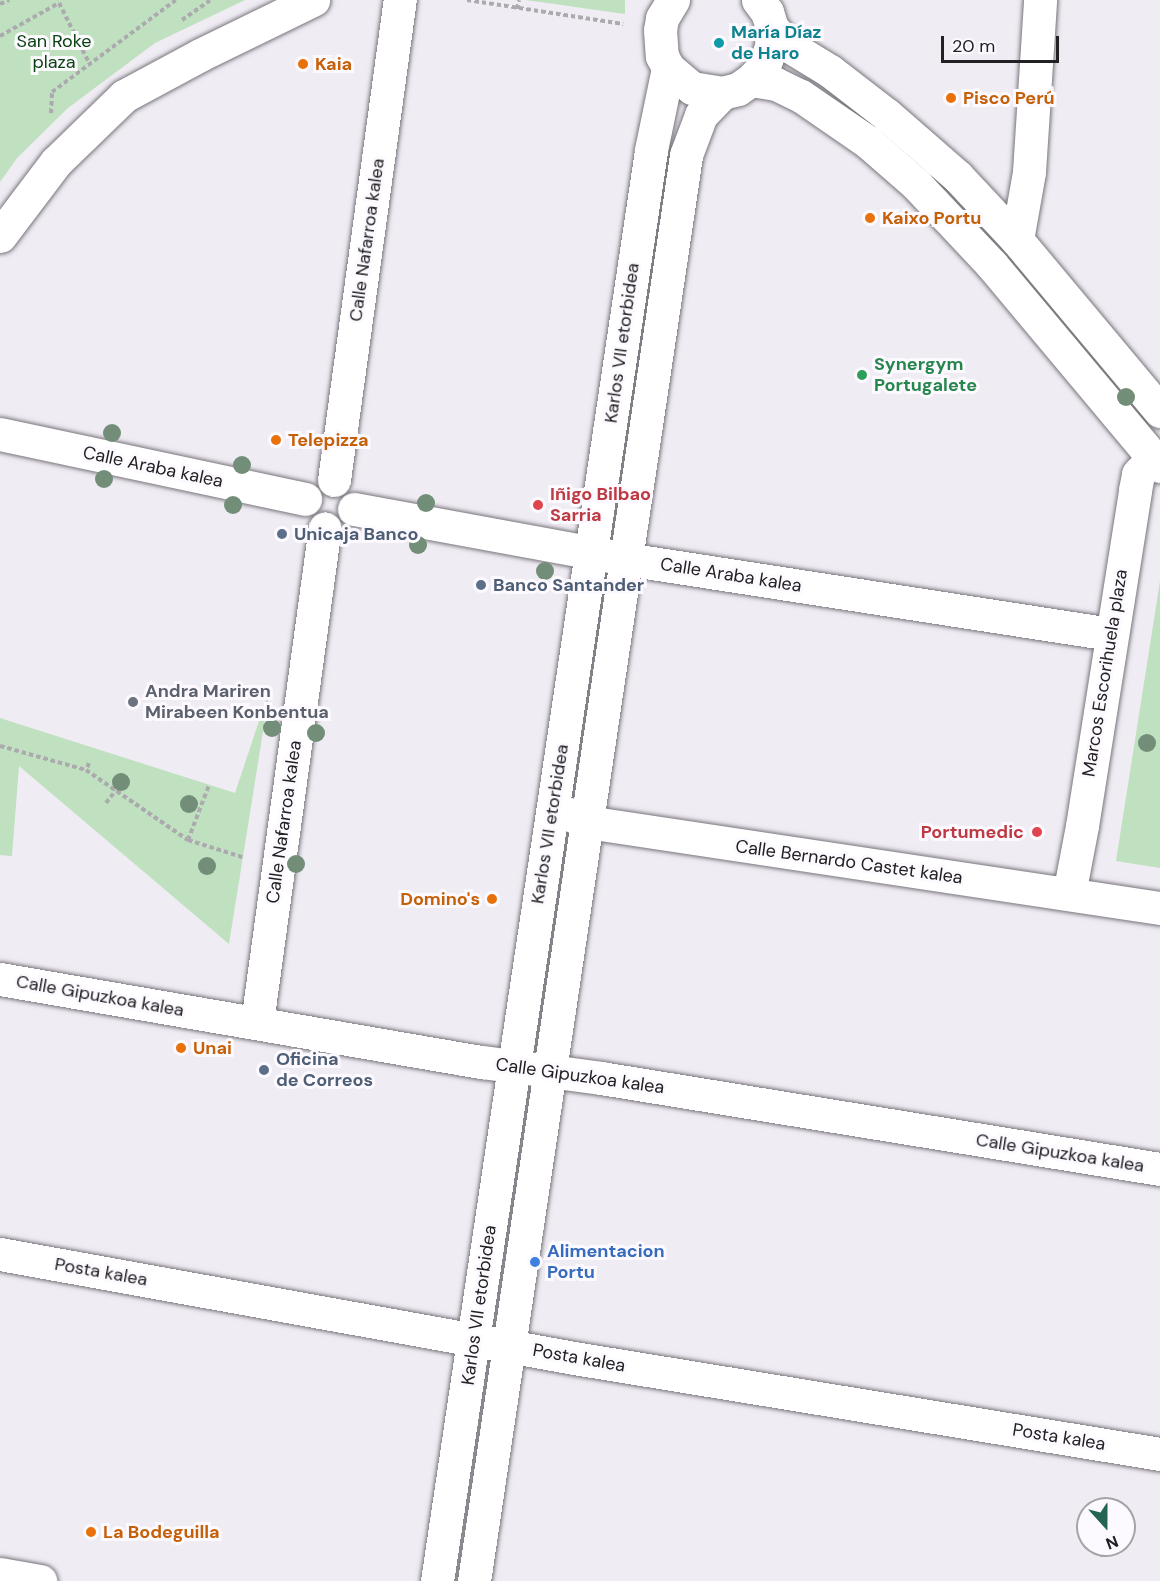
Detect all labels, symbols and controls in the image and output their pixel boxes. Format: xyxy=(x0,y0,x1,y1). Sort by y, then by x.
place label: María Díaz de Haro xyxy=(731,22,821,64)
scale bar xyxy=(944,24,1062,62)
park label: San Roke plaza xyxy=(17,31,91,74)
text: 20 m xyxy=(952,34,995,58)
marker: María Díaz de Haro xyxy=(712,36,726,50)
place label: Kaia xyxy=(315,53,352,75)
marker: Kaia xyxy=(296,57,310,71)
place label: Pisco Perú xyxy=(963,87,1055,109)
marker: Pisco Perú xyxy=(944,91,958,105)
street label: Calle Nafarroa kalea xyxy=(345,157,389,323)
place label: Kaixo Portu xyxy=(882,207,981,229)
marker: Kaixo Portu xyxy=(863,211,877,225)
street label: Karlos VII etorbidea xyxy=(600,262,644,424)
place label: Synergym Portugalete xyxy=(874,354,977,397)
marker: Synergym Portugalete xyxy=(855,368,869,382)
place label: Telepizza xyxy=(288,429,369,451)
marker: Telepizza xyxy=(269,433,283,447)
street label: Calle Araba kalea xyxy=(81,442,225,492)
place label: Iñigo Bilbao Sarria xyxy=(550,484,651,526)
marker: Iñigo Bilbao Sarria xyxy=(531,498,545,512)
place label: Unicaja Banco xyxy=(294,523,419,545)
marker: Unicaja Banco xyxy=(275,527,289,541)
street label: Calle Araba kalea xyxy=(659,553,803,597)
street label: Marcos Escorihuela plaza xyxy=(1078,568,1132,778)
place label: Banco Santander xyxy=(493,574,644,596)
marker: Banco Santander xyxy=(474,578,488,592)
place label: Andra Mariren Mirabeen Konbentua xyxy=(145,681,329,724)
marker: Andra Mariren Mirabeen Konbentua xyxy=(126,695,140,709)
street label: Calle Nafarroa kalea xyxy=(262,739,306,905)
street label: Karlos VII etorbidea xyxy=(527,743,573,905)
place label: Portumedic xyxy=(921,821,1024,843)
marker: Portumedic xyxy=(1028,823,1046,841)
street label: Calle Bernardo Castet kalea xyxy=(734,835,964,889)
place label: Domino's xyxy=(400,888,480,910)
marker: Domino's xyxy=(485,892,499,906)
street label: Calle Gipuzkoa kalea xyxy=(14,971,186,1021)
place label: Unai xyxy=(193,1037,232,1059)
marker: Unai xyxy=(174,1041,188,1055)
place label: Oficina de Correos xyxy=(276,1049,373,1092)
street label: Calle Gipuzkoa kalea xyxy=(494,1053,666,1099)
marker: Oficina de Correos xyxy=(257,1063,271,1077)
street label: Calle Gipuzkoa kalea xyxy=(974,1129,1146,1177)
street label: Karlos VII etorbidea xyxy=(457,1224,501,1386)
place label: Alimentacion Portu xyxy=(547,1241,665,1284)
street label: Posta kalea xyxy=(53,1253,149,1291)
marker: Alimentacion Portu xyxy=(528,1255,542,1269)
street label: Posta kalea xyxy=(531,1339,627,1377)
street label: Posta kalea xyxy=(1011,1419,1107,1455)
north arrow xyxy=(1076,1497,1136,1557)
place label: La Bodeguilla xyxy=(103,1521,220,1543)
marker: La Bodeguilla xyxy=(84,1525,98,1539)
text: N xyxy=(1103,1531,1121,1554)

